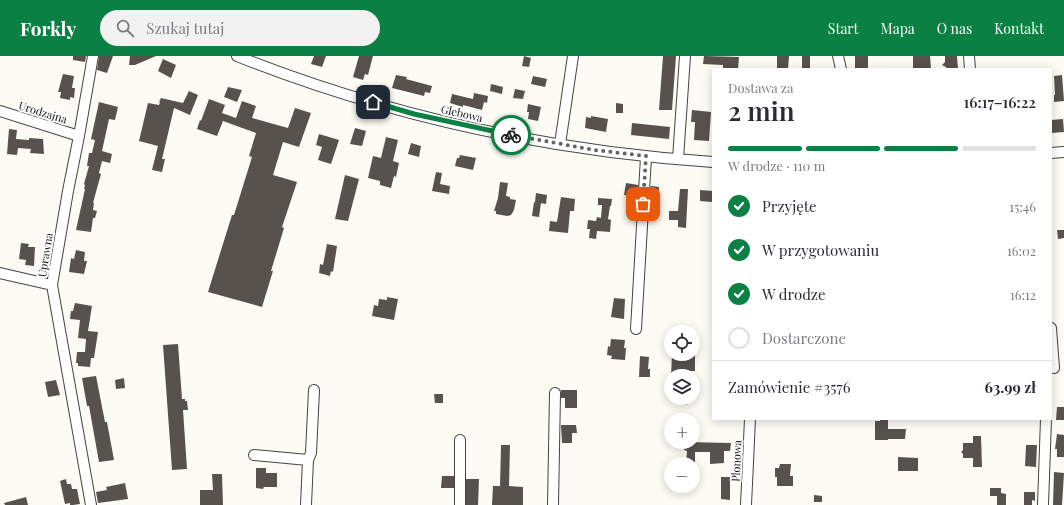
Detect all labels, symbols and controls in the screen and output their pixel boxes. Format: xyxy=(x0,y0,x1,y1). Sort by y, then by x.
search box xyxy=(100,10,380,46)
text: Forkly xyxy=(20,15,76,41)
icon: search xyxy=(114,17,136,39)
text: Szukaj tutaj xyxy=(146,18,224,38)
text: Start xyxy=(828,19,859,38)
text: Mapa xyxy=(881,19,915,38)
text: O nas xyxy=(937,19,972,38)
text: Kontakt xyxy=(994,19,1044,38)
text: Dostawa za xyxy=(728,79,794,96)
pin xyxy=(356,85,390,119)
icon: home xyxy=(362,91,384,113)
text: 16:17–16:22 xyxy=(964,92,1036,112)
text: 2 min xyxy=(728,93,794,128)
street label: Urodzajna xyxy=(17,97,70,127)
street label: Glebowa xyxy=(440,101,485,125)
courier xyxy=(491,115,531,155)
icon: bike xyxy=(500,124,522,146)
text: W drodze · 110 m xyxy=(728,157,825,174)
pin xyxy=(626,187,660,221)
icon: bag xyxy=(632,193,654,215)
icon: check xyxy=(728,195,750,217)
text: Przyjęte xyxy=(762,196,817,216)
text: 15:46 xyxy=(1009,198,1036,215)
street label: Uprawna xyxy=(34,231,56,278)
icon: check xyxy=(728,239,750,261)
text: W przygotowaniu xyxy=(762,240,879,260)
text: 16:02 xyxy=(1007,242,1036,259)
icon: check xyxy=(728,283,750,305)
text: W drodze xyxy=(762,284,826,304)
text: 16:12 xyxy=(1010,286,1036,303)
map controls xyxy=(664,325,700,493)
button: locate xyxy=(664,325,700,361)
text: Dostarczone xyxy=(762,328,846,348)
button: layers xyxy=(664,369,700,405)
text: Zamówienie #3576 xyxy=(728,377,850,397)
text: 63.99 zł xyxy=(984,377,1036,397)
button: + xyxy=(664,413,700,449)
street label: Plonowa xyxy=(727,439,745,482)
button: − xyxy=(664,457,700,493)

